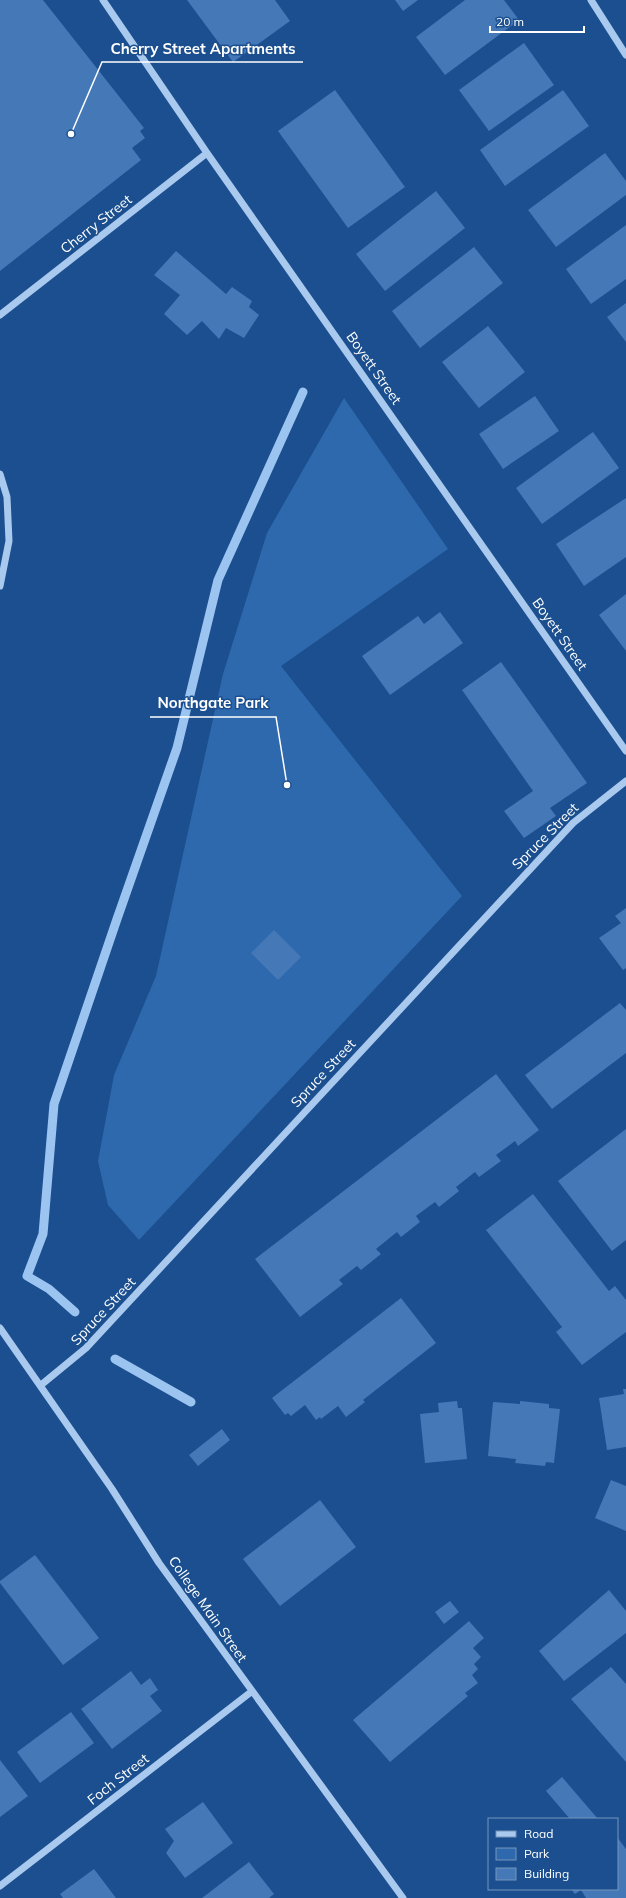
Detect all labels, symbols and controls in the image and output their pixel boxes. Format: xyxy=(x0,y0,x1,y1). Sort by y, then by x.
scale bar xyxy=(490,8,584,34)
text: 20 m xyxy=(496,14,524,29)
callout: Cherry Street Apartments xyxy=(102,35,303,62)
text: Cherry Street Apartments xyxy=(110,39,296,58)
street label: Cherry Street xyxy=(57,190,135,258)
street label: Boyett Street xyxy=(342,328,406,408)
street label: Boyett Street xyxy=(528,594,592,674)
callout: Northgate Park xyxy=(150,690,276,717)
text: Northgate Park xyxy=(158,693,269,712)
street label: Spruce Street xyxy=(508,799,582,873)
street label: Spruce Street xyxy=(287,1035,359,1111)
street label: Spruce Street xyxy=(67,1273,139,1349)
street label: College Main Street xyxy=(165,1552,251,1666)
street label: Foch Street xyxy=(84,1749,152,1809)
legend xyxy=(488,1818,618,1890)
text: Road xyxy=(524,1826,553,1841)
text: Park xyxy=(524,1846,550,1861)
text: Building xyxy=(524,1866,569,1881)

